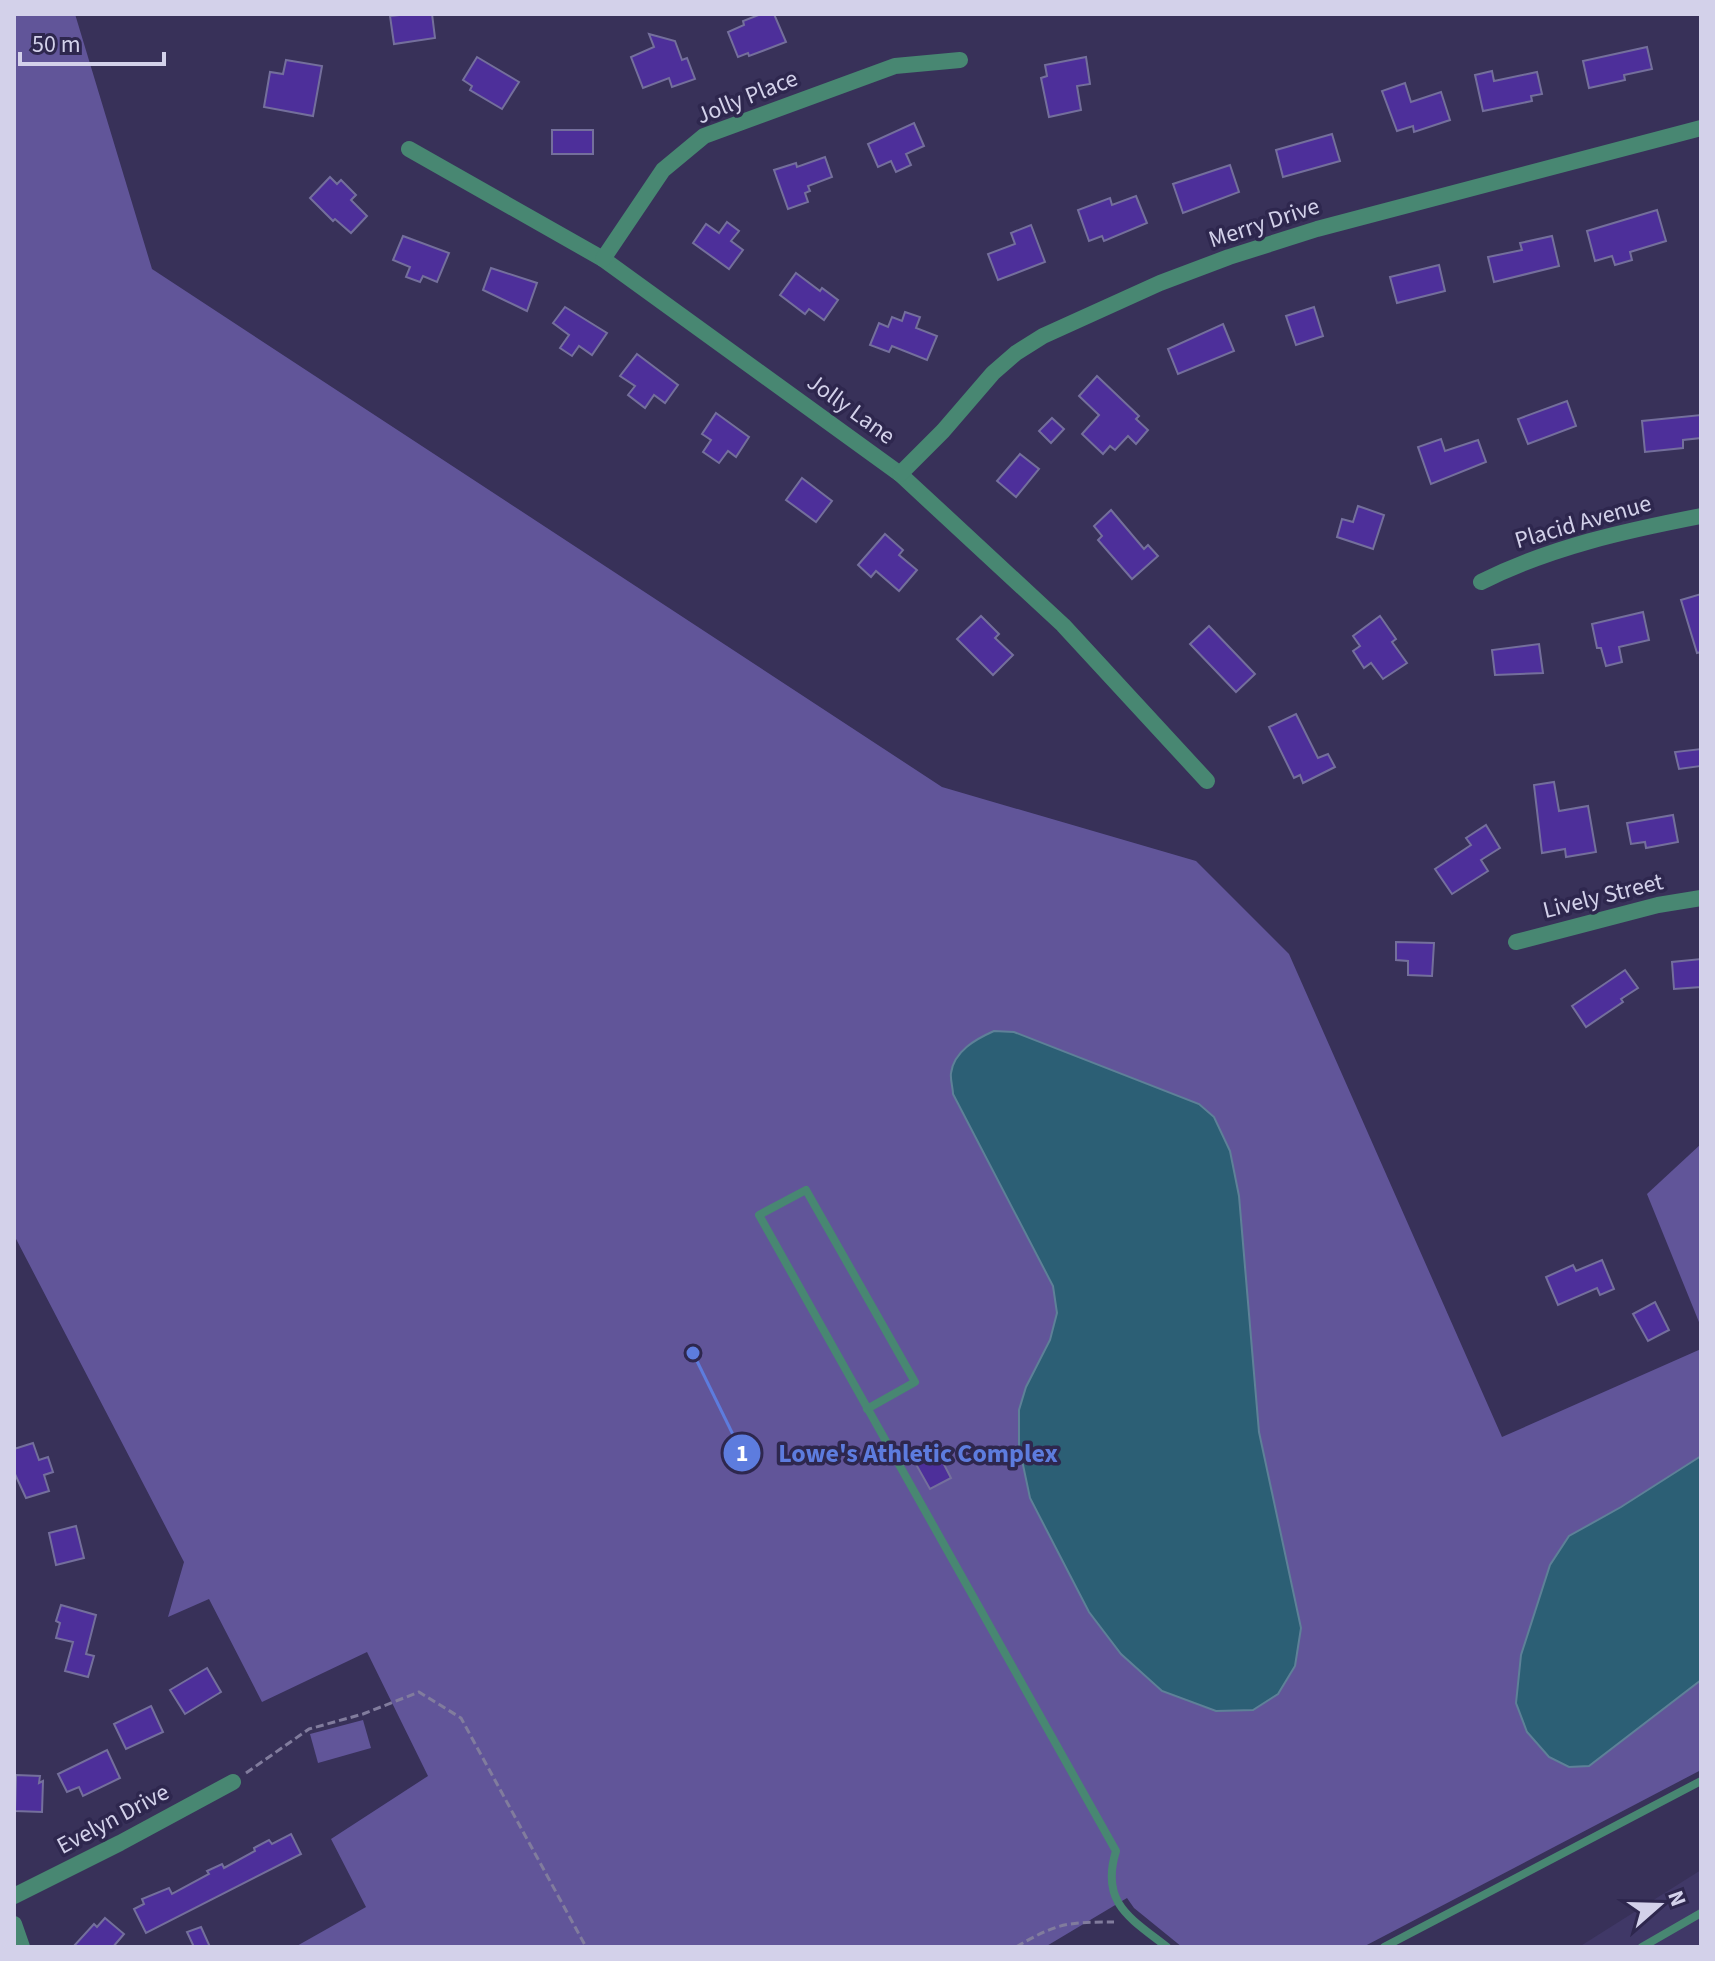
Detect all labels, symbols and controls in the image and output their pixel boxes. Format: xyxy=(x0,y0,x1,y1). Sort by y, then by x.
scale bar xyxy=(20,16,164,66)
text: 50 m xyxy=(32,27,81,62)
street label: Jolly Place xyxy=(691,61,803,133)
street label: Merry Drive xyxy=(1204,189,1324,257)
street label: Jolly Lane xyxy=(800,365,902,453)
street label: Placid Avenue xyxy=(1511,486,1655,558)
street label: Lively Street xyxy=(1539,864,1667,928)
callout: Lowe's Athletic Complex xyxy=(722,1428,1074,1478)
text: Lowe's Athletic Complex xyxy=(778,1435,1058,1472)
text: 1 xyxy=(736,1436,748,1471)
street label: Evelyn Drive xyxy=(51,1775,175,1863)
north arrow xyxy=(1619,1865,1699,1945)
text: N xyxy=(1659,1886,1694,1911)

